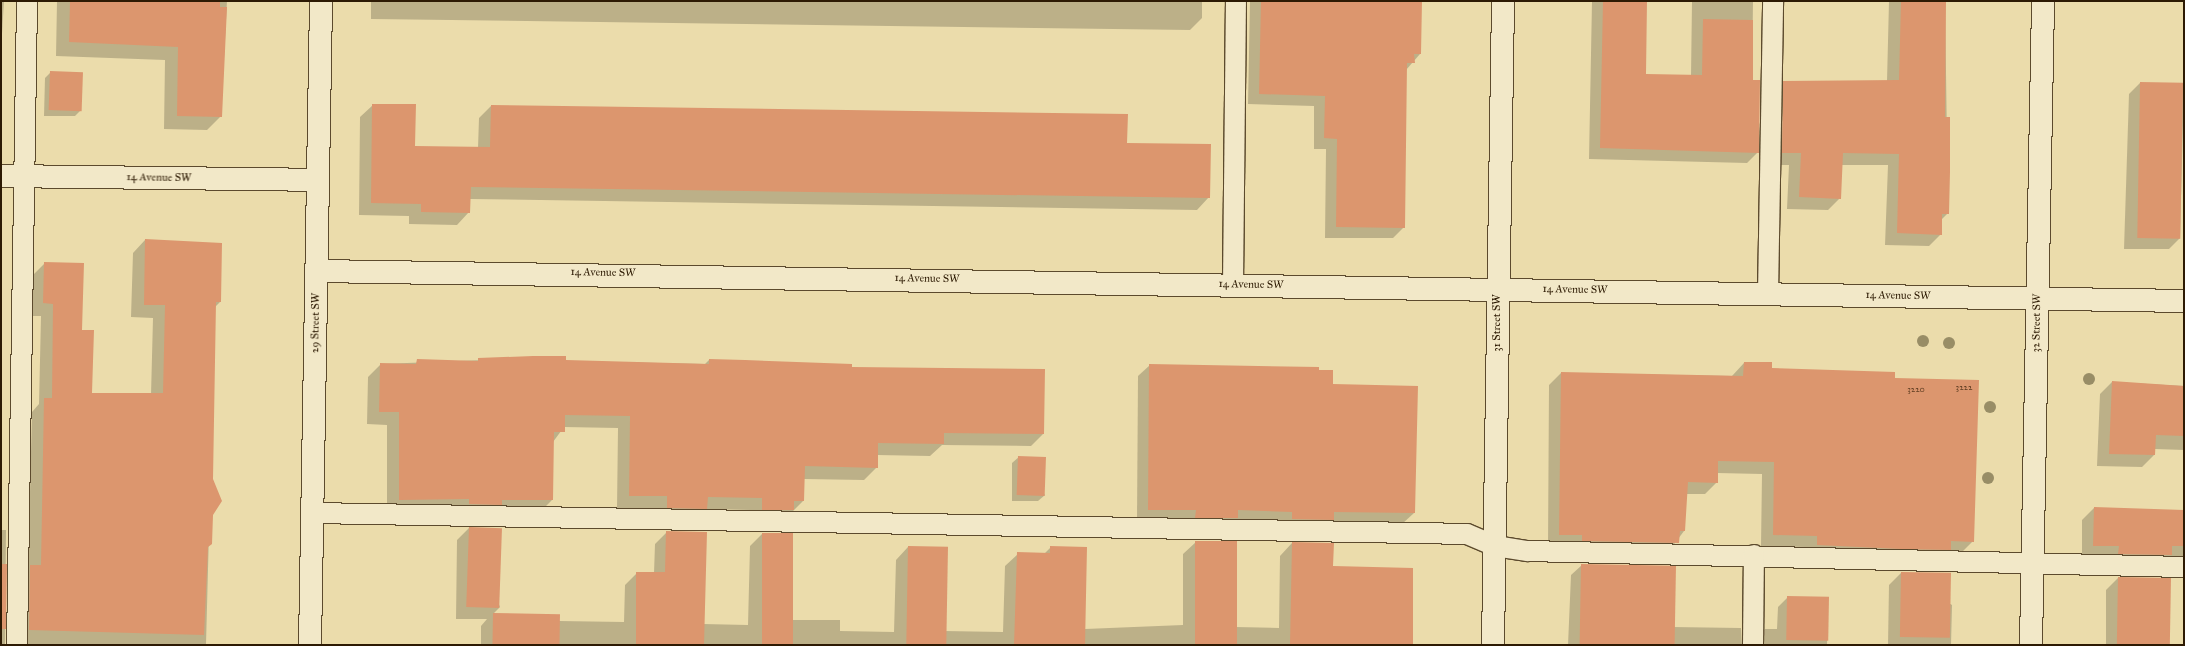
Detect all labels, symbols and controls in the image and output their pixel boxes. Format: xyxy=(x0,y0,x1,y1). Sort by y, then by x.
street label: 14 Avenue SW xyxy=(126,171,192,185)
street label: 14 Avenue SW xyxy=(570,266,636,280)
street label: 14 Avenue SW xyxy=(894,272,960,286)
street label: 14 Avenue SW xyxy=(1218,278,1284,292)
street label: 14 Avenue SW xyxy=(1542,283,1608,297)
street label: 14 Avenue SW xyxy=(1865,289,1931,303)
street label: 29 Street SW xyxy=(309,293,323,353)
street label: 31 Street SW xyxy=(1490,294,1504,352)
street label: 32 Street SW xyxy=(2030,294,2044,352)
house number: 3222 xyxy=(1956,382,1972,392)
house number: 3220 xyxy=(1907,384,1925,394)

